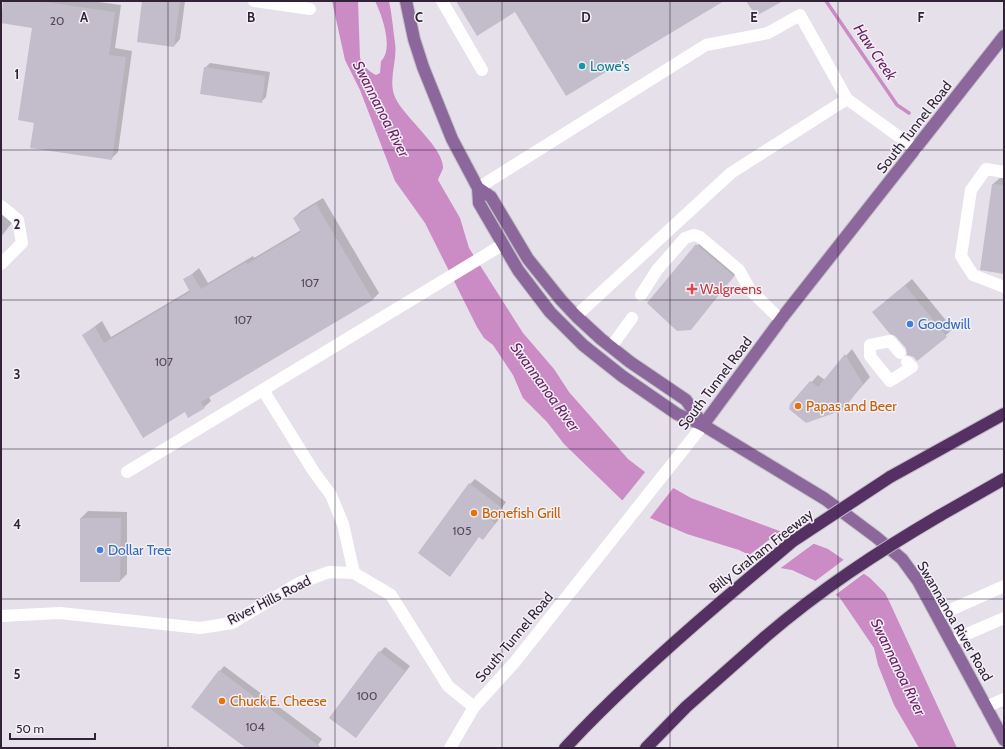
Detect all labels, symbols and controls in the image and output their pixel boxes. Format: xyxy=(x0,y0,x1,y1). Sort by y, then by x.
text: A xyxy=(80,9,89,25)
text: B xyxy=(247,9,255,25)
text: C xyxy=(415,9,423,25)
text: D xyxy=(581,9,591,25)
text: E xyxy=(750,9,758,25)
text: F xyxy=(918,9,925,25)
house number: 20 xyxy=(50,13,64,28)
water label: Haw Creek xyxy=(850,20,901,84)
place label: Lowe's xyxy=(590,57,630,75)
water label: Swannanoa River xyxy=(349,58,414,161)
marker: Lowe's xyxy=(577,61,587,71)
text: 1 xyxy=(15,66,19,82)
street label: South Tunnel Road xyxy=(872,77,956,177)
text: 2 xyxy=(14,216,21,232)
house number: 107 xyxy=(301,275,319,290)
place label: Walgreens xyxy=(700,280,762,298)
marker: Walgreens xyxy=(687,284,697,294)
house number: 107 xyxy=(234,312,252,327)
place label: Goodwill xyxy=(918,315,971,333)
marker: Goodwill xyxy=(905,319,915,329)
street label: South Tunnel Road xyxy=(674,333,756,433)
water label: Swannanoa River xyxy=(507,339,584,436)
house number: 107 xyxy=(155,354,173,369)
text: 3 xyxy=(13,366,21,382)
place label: Papas and Beer xyxy=(806,397,897,415)
marker: Papas and Beer xyxy=(793,401,803,411)
place label: Bonefish Grill xyxy=(482,504,561,522)
street label: Billy Graham Freeway xyxy=(705,505,817,597)
marker: Bonefish Grill xyxy=(469,508,479,518)
text: 4 xyxy=(13,516,21,532)
house number: 105 xyxy=(453,523,471,538)
place label: Dollar Tree xyxy=(108,541,172,559)
marker: Dollar Tree xyxy=(95,545,105,555)
street label: Swannanoa River Road xyxy=(913,558,997,684)
street label: River Hills Road xyxy=(224,571,314,629)
street label: South Tunnel Road xyxy=(471,588,557,686)
water label: Swannanoa River xyxy=(867,616,930,720)
text: 5 xyxy=(14,666,21,682)
house number: 100 xyxy=(357,688,377,703)
place label: Chuck E. Cheese xyxy=(230,692,327,710)
marker: Chuck E. Cheese xyxy=(217,696,227,706)
scale bar xyxy=(10,715,95,741)
house number: 104 xyxy=(245,719,265,734)
text: 50 m xyxy=(16,721,44,736)

